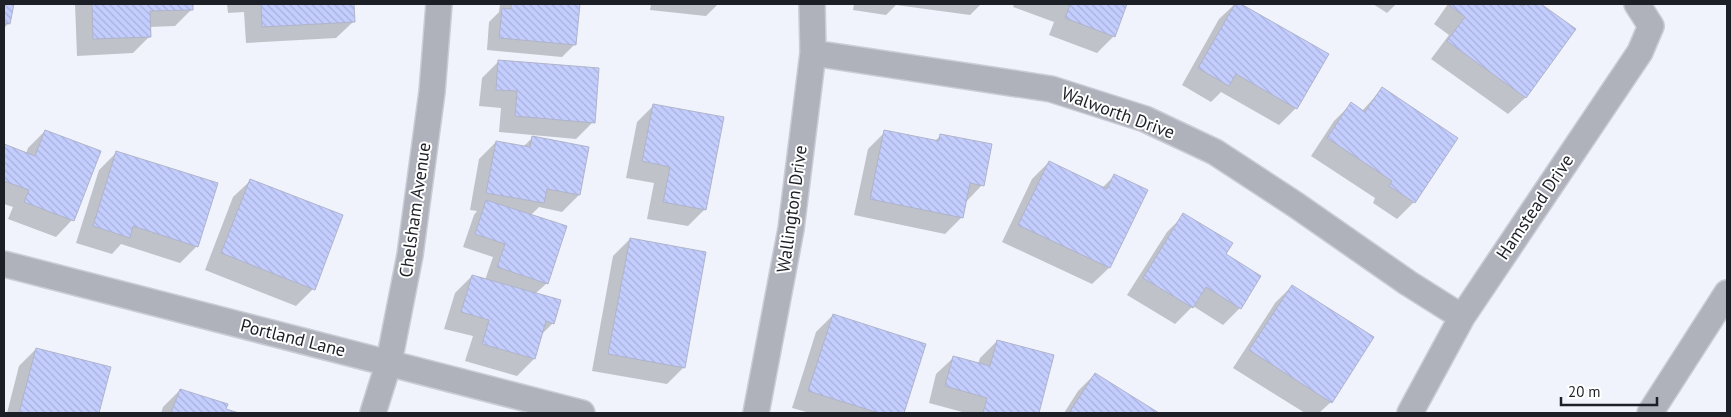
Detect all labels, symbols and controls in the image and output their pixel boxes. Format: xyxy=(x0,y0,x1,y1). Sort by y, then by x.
street label: Walworth Drive xyxy=(1058,81,1178,144)
street label: Chelsham Avenue xyxy=(394,141,435,279)
street label: Wallington Drive xyxy=(771,144,812,274)
street label: Hamstead Drive xyxy=(1491,150,1578,264)
street label: Portland Lane xyxy=(238,313,348,362)
scale bar xyxy=(1561,374,1657,406)
text: 20 m xyxy=(1568,382,1601,401)

